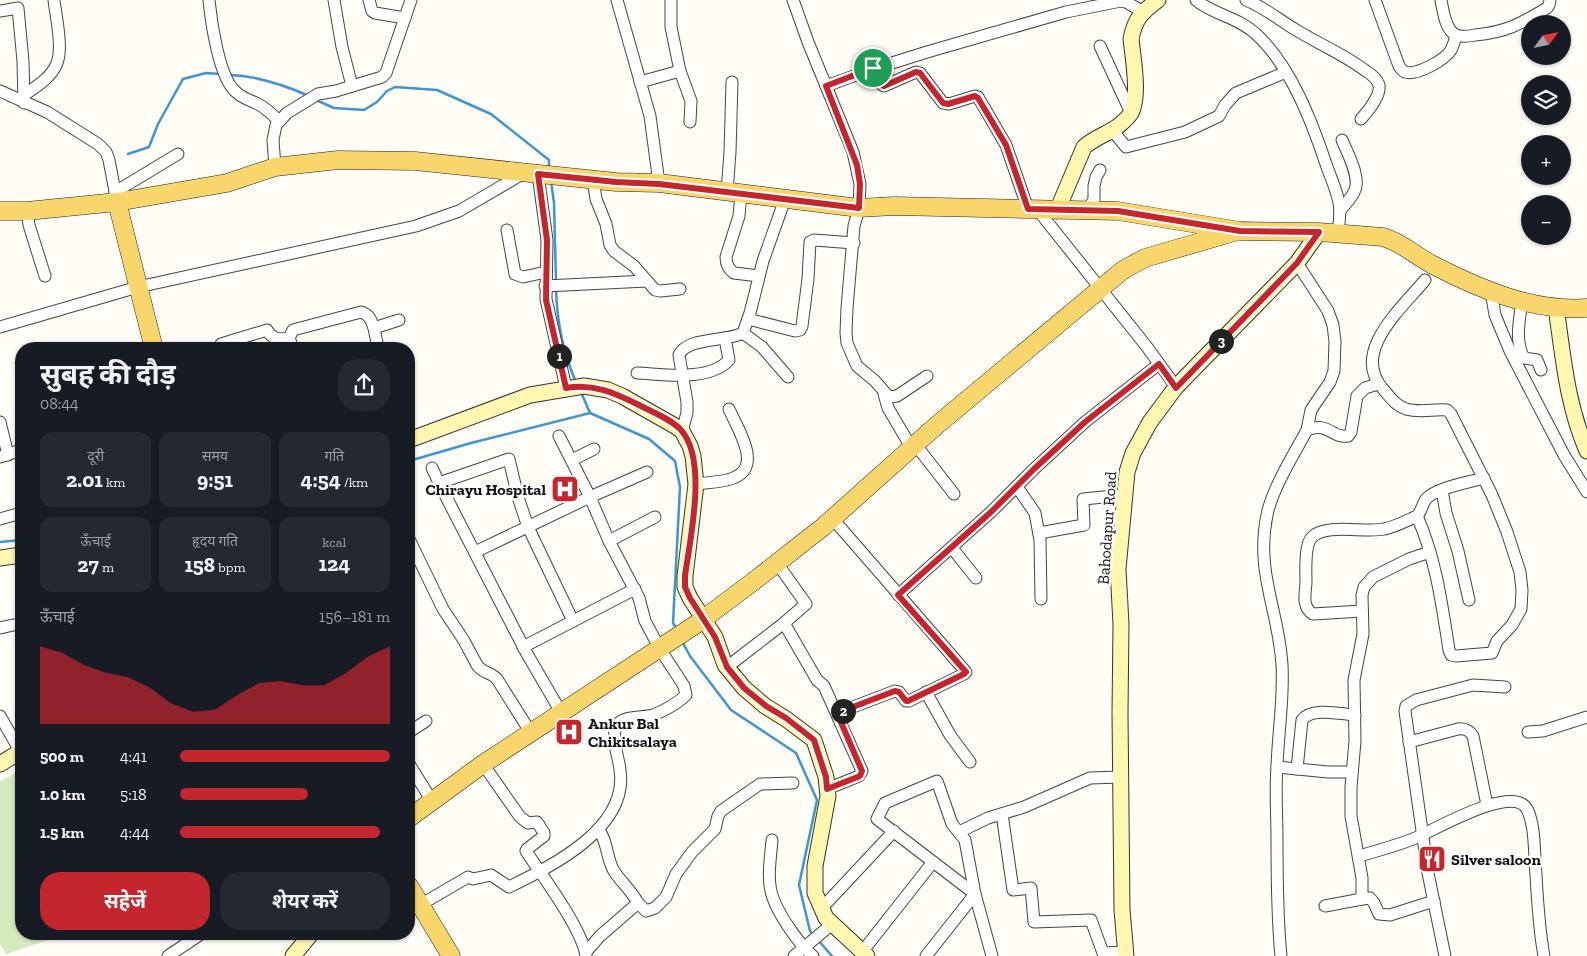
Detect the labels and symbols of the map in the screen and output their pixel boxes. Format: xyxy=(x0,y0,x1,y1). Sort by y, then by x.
north arrow xyxy=(1521,15,1571,65)
pin xyxy=(852,47,894,89)
pin: 3 xyxy=(1208,328,1234,354)
pin: 1 xyxy=(546,344,572,368)
street label: Bahodapur Road xyxy=(1094,471,1120,585)
hospital icon: Chirayu Hospital xyxy=(550,474,580,504)
place label: Chirayu Hospital xyxy=(425,480,546,499)
pin: 2 xyxy=(830,698,856,724)
place label: Ankur Bal Chikitsalaya xyxy=(588,714,677,751)
hospital icon: Ankur Bal Chikitsalaya xyxy=(554,717,584,747)
restaurant icon: Silver saloon xyxy=(1417,844,1447,874)
place label: Silver saloon xyxy=(1451,850,1541,869)

